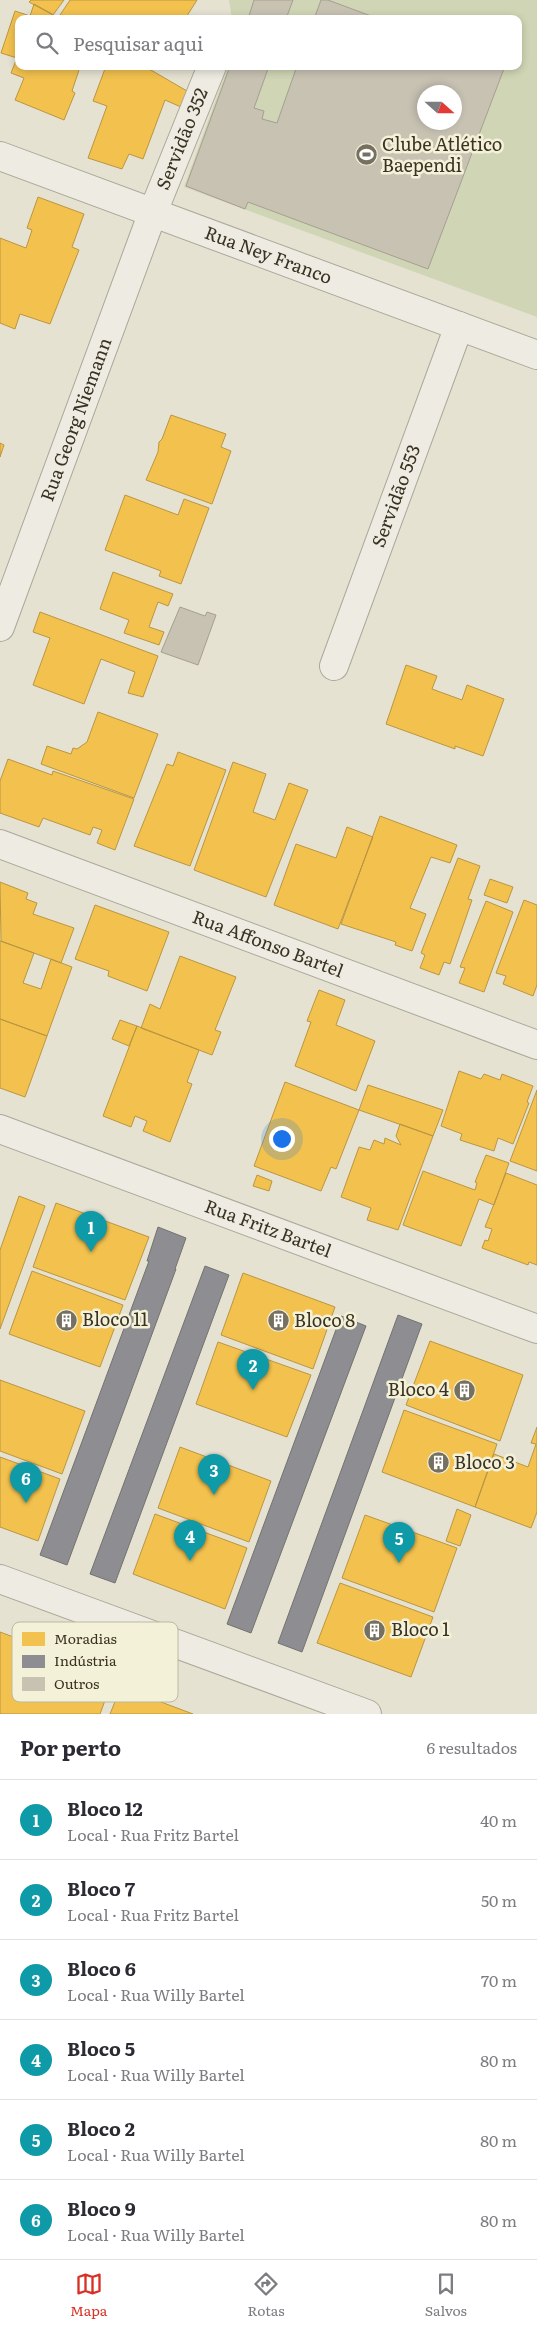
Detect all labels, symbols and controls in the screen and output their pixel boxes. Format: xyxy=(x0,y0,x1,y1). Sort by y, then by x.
search box xyxy=(15,15,522,70)
icon: search xyxy=(33,29,61,57)
text: Pesquisar aqui xyxy=(73,29,203,57)
street label: Servidão 352 xyxy=(148,83,214,193)
north arrow xyxy=(417,85,462,130)
place label: Clube Atlético Baependi xyxy=(382,130,502,178)
sports icon: Clube Atlético Baependi xyxy=(354,143,378,167)
street label: Rua Ney Franco xyxy=(201,218,336,290)
street label: Rua Georg Niemann xyxy=(32,333,118,505)
street label: Servidão 553 xyxy=(364,440,426,551)
street label: Rua Affonso Bartel xyxy=(189,902,348,983)
your location xyxy=(269,1126,295,1152)
street label: Rua Fritz Bartel xyxy=(201,1191,336,1263)
pin: 1 xyxy=(75,1211,107,1252)
place label: Bloco 11 xyxy=(82,1305,148,1332)
place label: Bloco 8 xyxy=(294,1306,355,1333)
building icon: Bloco 11 xyxy=(54,1308,78,1332)
building icon: Bloco 8 xyxy=(266,1309,290,1333)
pin: 2 xyxy=(237,1349,269,1390)
place label: Bloco 4 xyxy=(388,1375,449,1402)
building icon: Bloco 4 xyxy=(453,1378,477,1402)
place label: Bloco 3 xyxy=(454,1448,515,1475)
building icon: Bloco 3 xyxy=(426,1451,450,1475)
pin: 3 xyxy=(198,1454,230,1495)
pin: 6 xyxy=(10,1462,42,1503)
pin: 4 xyxy=(174,1520,206,1561)
pin: 5 xyxy=(383,1522,415,1563)
place label: Bloco 1 xyxy=(391,1615,450,1642)
building icon: Bloco 1 xyxy=(363,1618,387,1642)
legend xyxy=(12,1622,178,1702)
text: Moradias xyxy=(54,1628,117,1648)
text: Indústria xyxy=(54,1650,117,1670)
text: Outros xyxy=(54,1673,99,1693)
text: Por perto xyxy=(20,1731,121,1762)
text: 6 resultados xyxy=(426,1735,517,1759)
text: Bloco 12 xyxy=(67,1794,143,1822)
text: 1 xyxy=(33,1808,39,1832)
text: 40 m xyxy=(480,1808,517,1832)
text: Local · Rua Fritz Bartel xyxy=(67,1822,239,1846)
text: Bloco 7 xyxy=(67,1874,135,1902)
text: 2 xyxy=(32,1888,40,1912)
text: 50 m xyxy=(481,1888,517,1912)
text: Local · Rua Fritz Bartel xyxy=(67,1902,239,1926)
text: Bloco 6 xyxy=(67,1954,136,1982)
text: 3 xyxy=(32,1968,40,1992)
text: 70 m xyxy=(481,1968,517,1992)
text: Local · Rua Willy Bartel xyxy=(67,1982,245,2006)
text: Bloco 5 xyxy=(67,2034,135,2062)
text: 4 xyxy=(31,2048,41,2072)
text: 80 m xyxy=(480,2048,517,2072)
text: Local · Rua Willy Bartel xyxy=(67,2062,245,2086)
text: Bloco 2 xyxy=(67,2114,135,2142)
text: 5 xyxy=(32,2128,40,2152)
text: 80 m xyxy=(480,2128,517,2152)
text: Local · Rua Willy Bartel xyxy=(67,2142,245,2166)
text: Bloco 9 xyxy=(67,2194,136,2222)
text: 6 xyxy=(31,2208,41,2232)
text: 80 m xyxy=(480,2208,517,2232)
text: Local · Rua Willy Bartel xyxy=(67,2222,245,2246)
tab: Mapa xyxy=(70,2270,107,2320)
tab: Rotas xyxy=(248,2270,285,2320)
tab: Salvos xyxy=(425,2270,467,2320)

